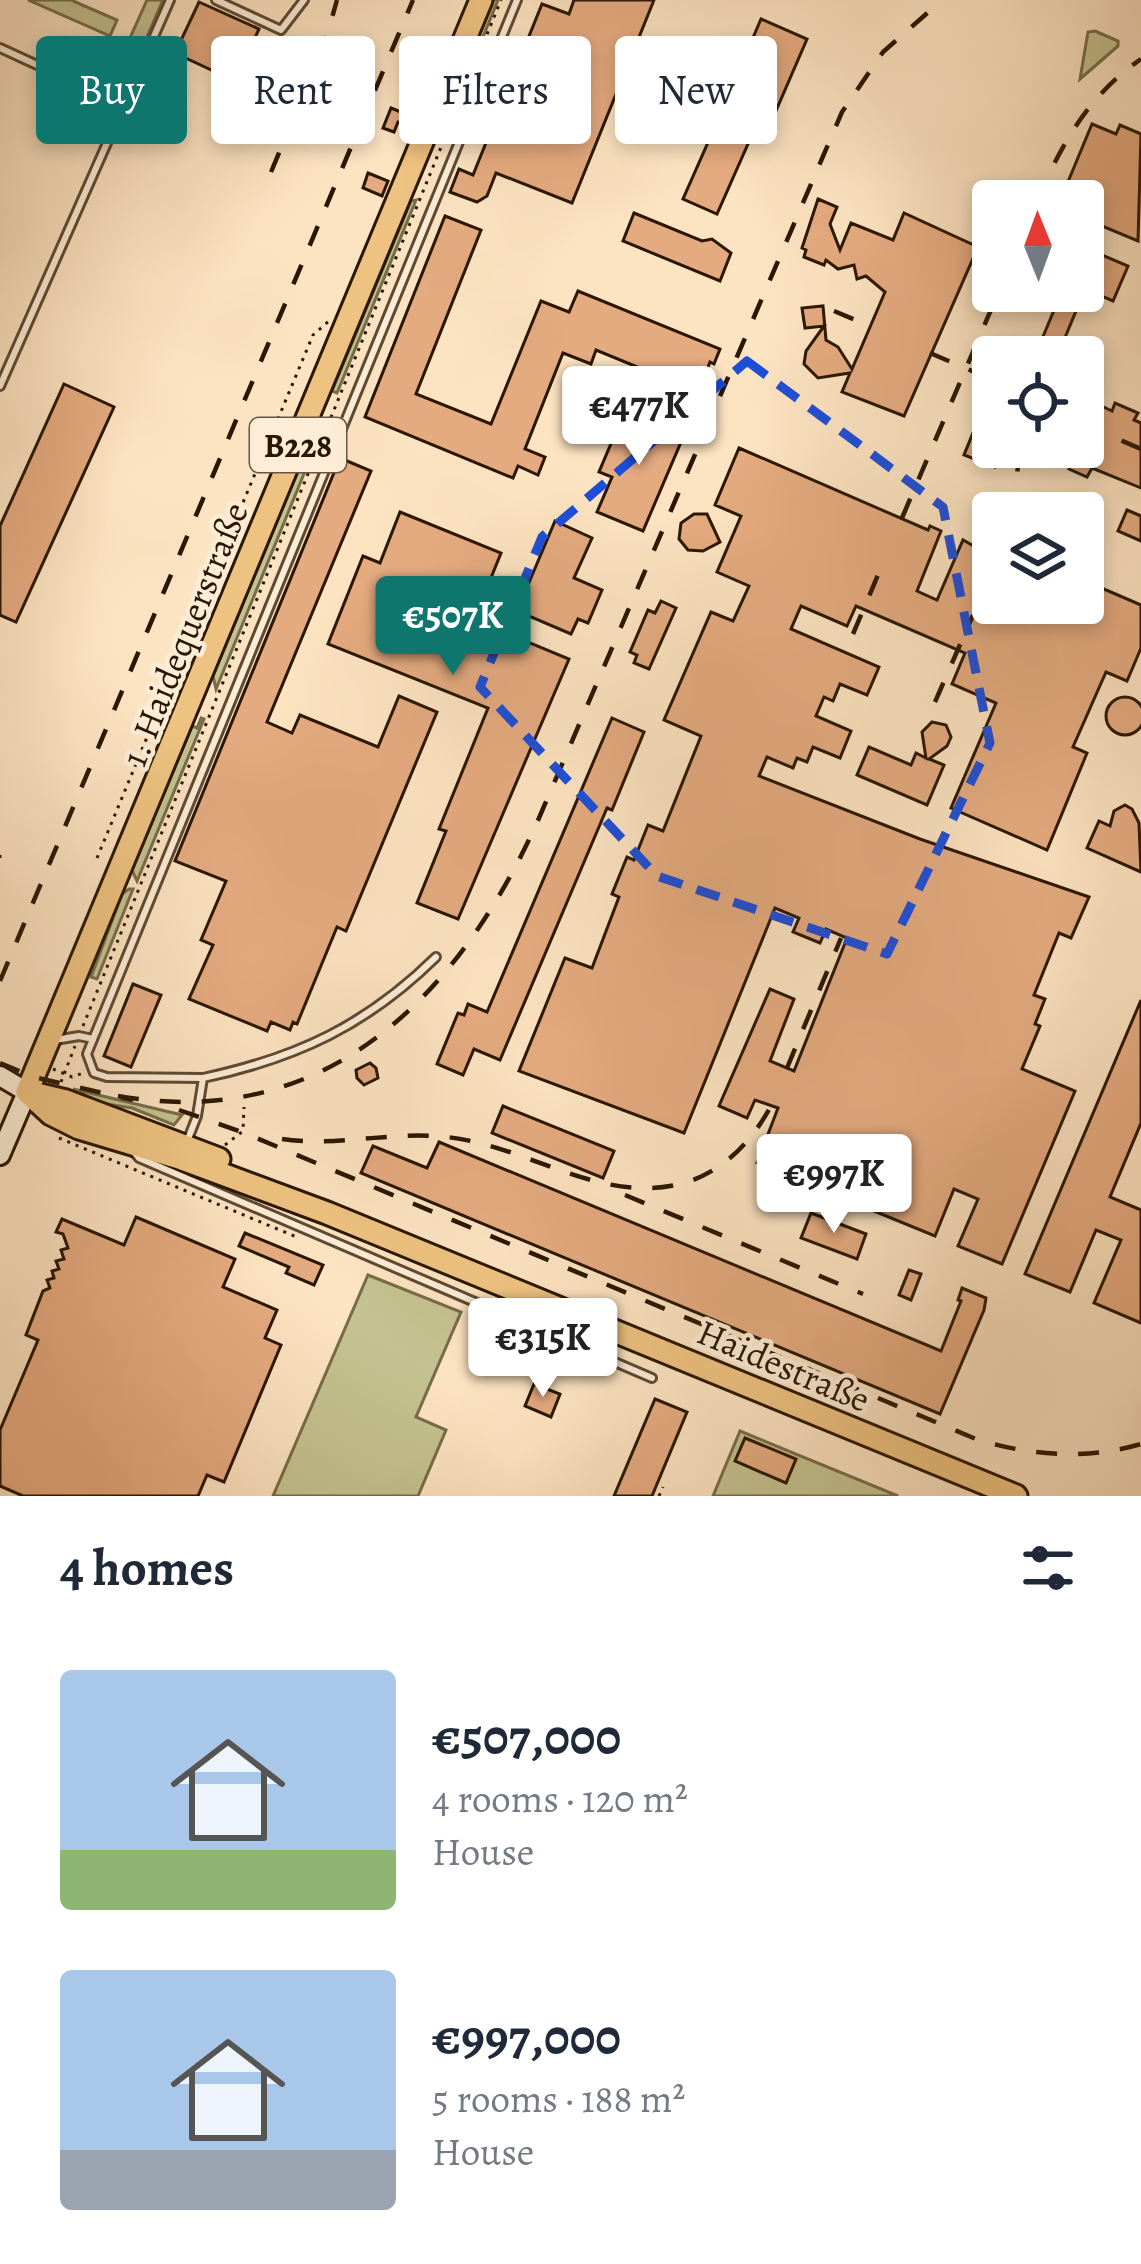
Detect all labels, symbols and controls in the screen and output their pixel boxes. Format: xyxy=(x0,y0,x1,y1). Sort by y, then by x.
chip: Buy xyxy=(36,36,187,144)
chip: Rent xyxy=(211,36,375,144)
chip: Filters xyxy=(399,36,591,144)
chip: New xyxy=(615,36,777,144)
north arrow xyxy=(972,180,1104,312)
map controls xyxy=(972,180,1104,624)
button: locate xyxy=(972,336,1104,468)
pin: €477K xyxy=(555,366,723,468)
text: €477K xyxy=(589,378,689,431)
road number: B228 xyxy=(250,418,346,472)
button: layers xyxy=(972,492,1104,624)
street label: 1. Haidequerstraße xyxy=(109,495,260,773)
pin: €507K xyxy=(369,576,537,678)
text: €507K xyxy=(403,588,503,641)
pin: €997K xyxy=(750,1134,918,1236)
text: €997K xyxy=(784,1146,884,1199)
pin: €315K xyxy=(459,1298,627,1400)
street label: Haidestraße xyxy=(690,1307,878,1424)
text: €315K xyxy=(495,1310,591,1363)
text: 4 homes xyxy=(60,1533,234,1603)
icon: filters xyxy=(1015,1535,1081,1601)
text: €507,000 xyxy=(432,1702,621,1772)
icon: home xyxy=(156,1718,300,1862)
text: 4 rooms · 120 m² xyxy=(432,1772,688,1825)
text: House xyxy=(432,1825,534,1878)
text: €997,000 xyxy=(432,2002,621,2072)
icon: home xyxy=(156,2018,300,2162)
text: 5 rooms · 188 m² xyxy=(432,2072,685,2125)
text: House xyxy=(432,2125,534,2178)

